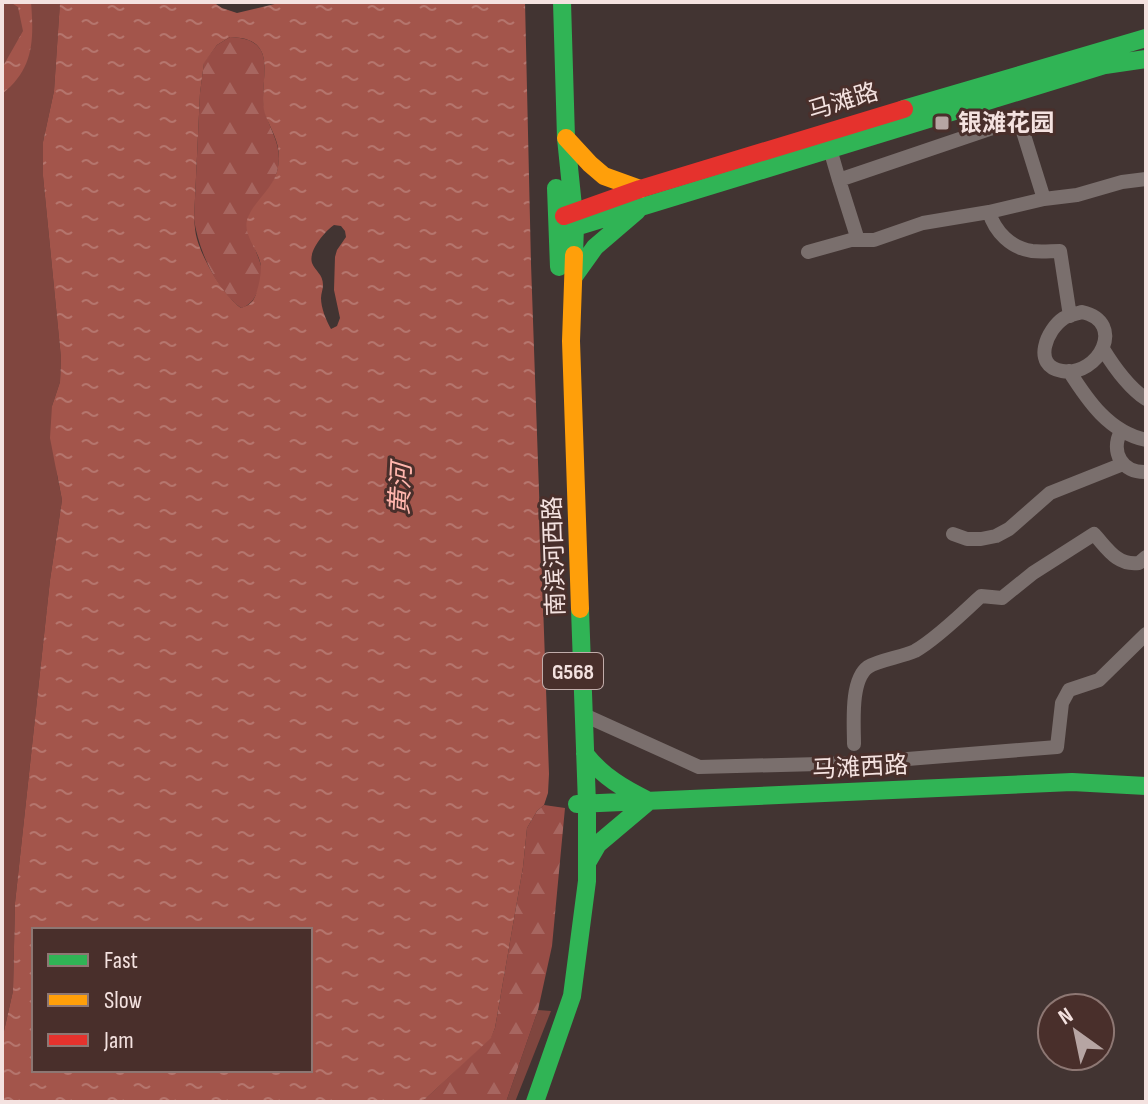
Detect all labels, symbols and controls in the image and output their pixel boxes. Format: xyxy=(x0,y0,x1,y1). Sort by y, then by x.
street label: 马滩路 xyxy=(804,77,882,126)
place label: 银滩花园 xyxy=(958,109,1054,138)
marker: 银滩花园 xyxy=(933,114,951,132)
water label: 黄河 xyxy=(385,457,419,516)
street label: 南滨河西路 xyxy=(538,496,571,616)
road number: G568 xyxy=(543,653,603,689)
street label: 马滩西路 xyxy=(811,751,909,784)
legend xyxy=(32,928,312,1072)
text: Fast xyxy=(104,946,138,975)
text: Slow xyxy=(104,986,142,1015)
north arrow xyxy=(1036,992,1116,1072)
text: N xyxy=(1054,1002,1078,1031)
text: Jam xyxy=(103,1026,134,1055)

